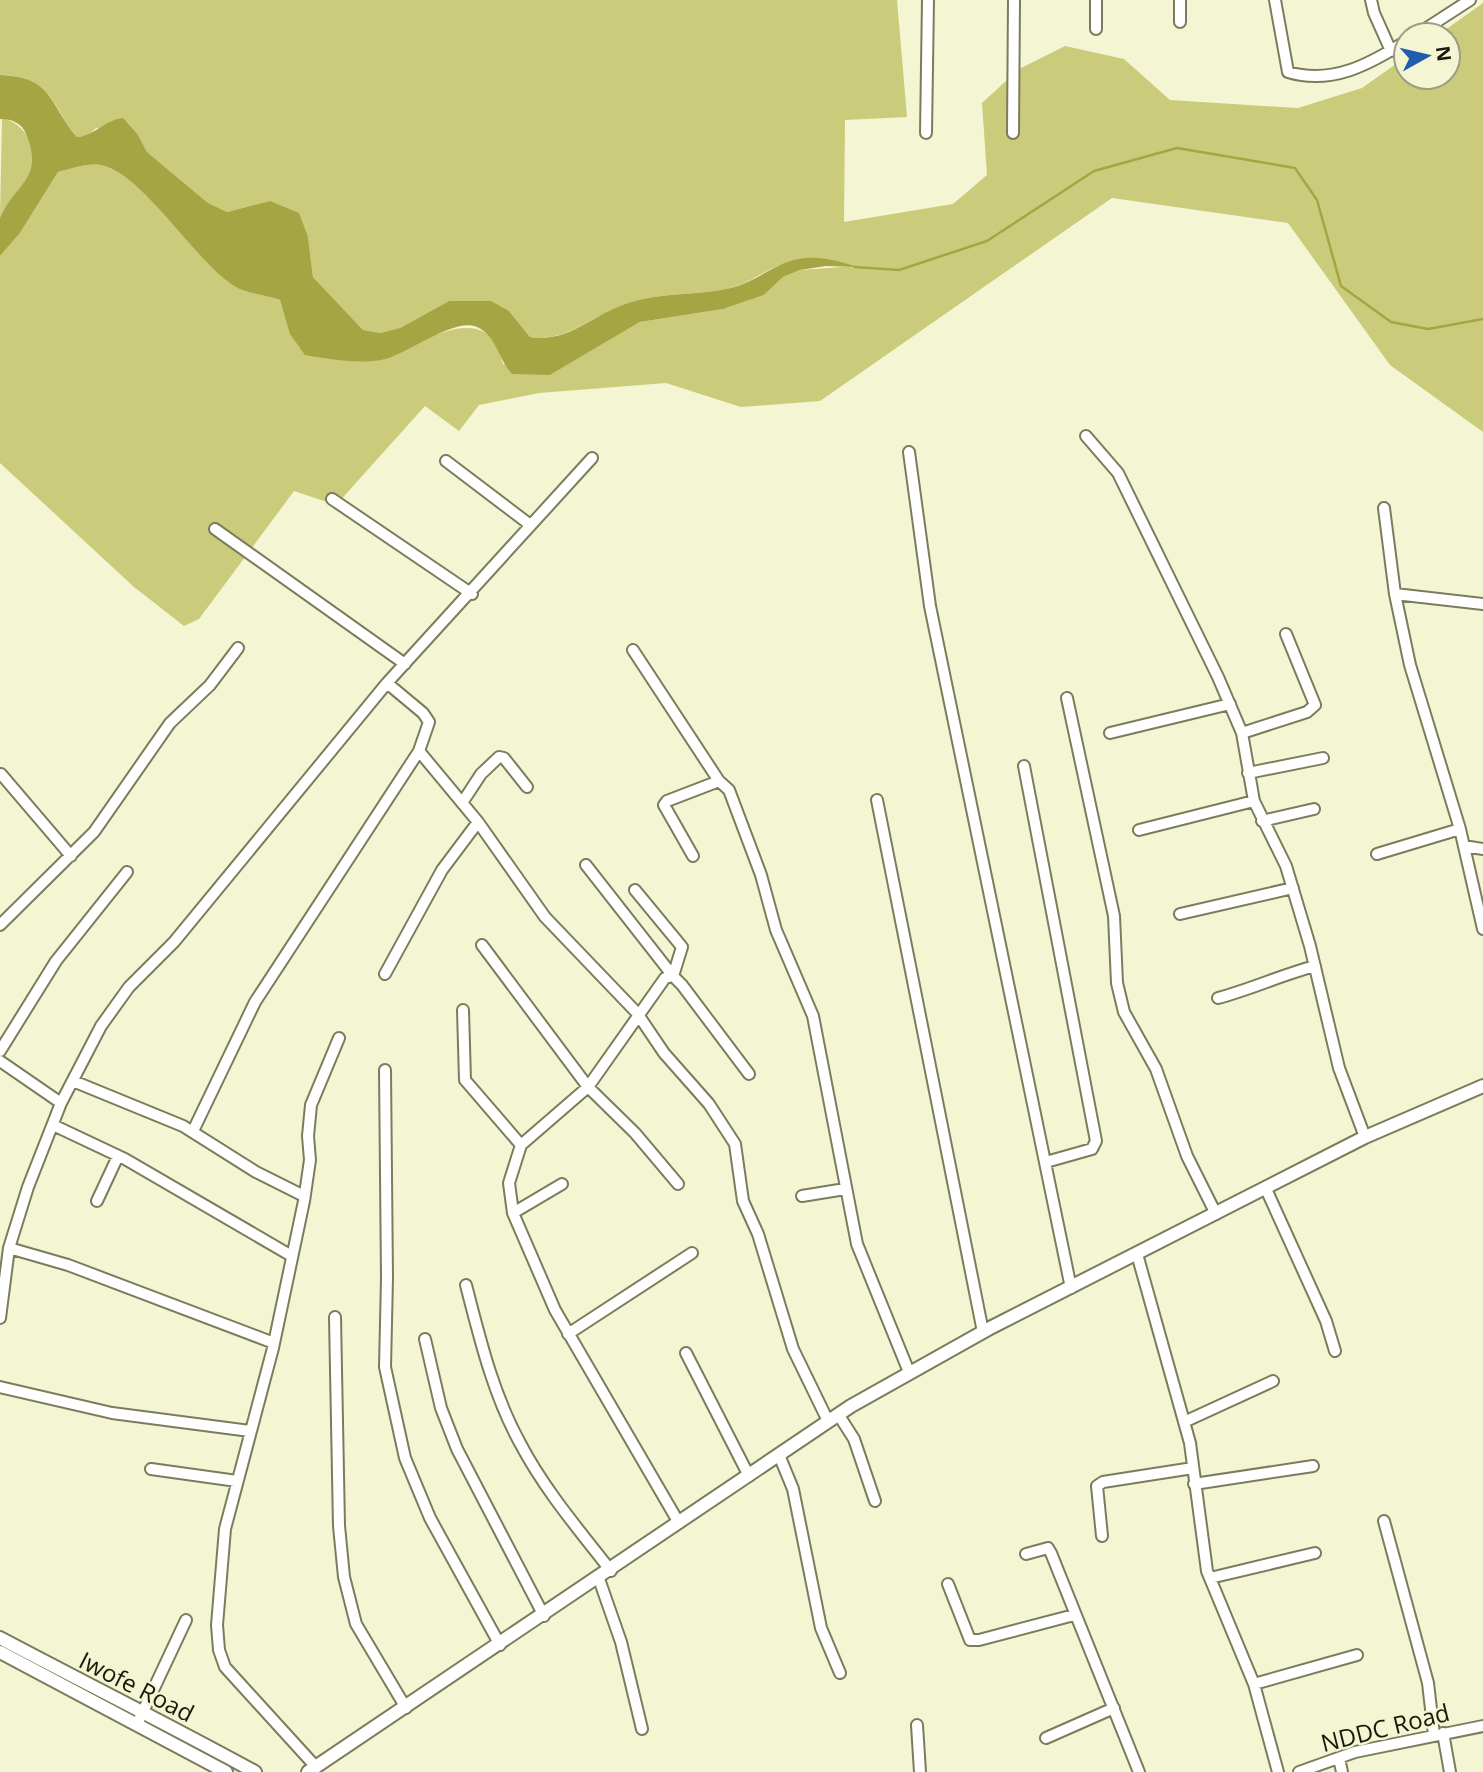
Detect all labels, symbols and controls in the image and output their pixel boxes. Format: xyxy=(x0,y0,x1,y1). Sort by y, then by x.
north arrow xyxy=(1392,21,1462,91)
text: N xyxy=(1430,44,1458,63)
street label: Iwofe Road xyxy=(74,1643,200,1729)
street label: NDDC Road xyxy=(1317,1695,1453,1759)

